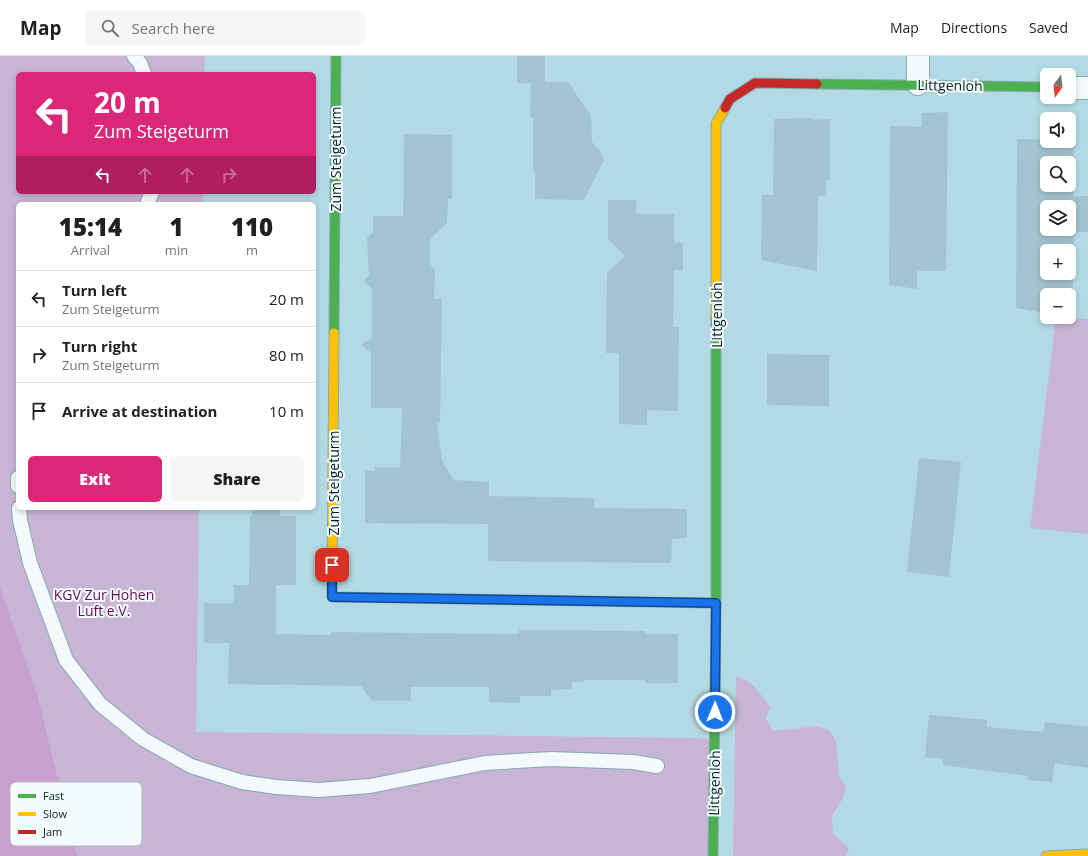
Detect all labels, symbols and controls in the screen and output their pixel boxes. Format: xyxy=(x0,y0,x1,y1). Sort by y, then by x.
search box xyxy=(85,10,365,46)
text: Map xyxy=(20,15,61,41)
icon: search xyxy=(99,17,121,39)
text: Search here xyxy=(131,18,215,38)
text: Map xyxy=(890,18,919,37)
text: Directions xyxy=(941,18,1007,37)
text: Saved xyxy=(1029,18,1068,37)
north arrow xyxy=(1040,68,1076,104)
map controls xyxy=(1040,68,1076,324)
street label: Littgenloh xyxy=(917,75,983,95)
text: 20 m xyxy=(94,83,161,121)
icon: left xyxy=(28,88,80,140)
street label: Zum Steigeturm xyxy=(326,107,345,211)
button: sound xyxy=(1040,112,1076,148)
text: Zum Steigeturm xyxy=(94,119,229,143)
button: search xyxy=(1040,156,1076,192)
icon: left xyxy=(92,164,114,186)
icon: ahead xyxy=(134,164,156,186)
icon: ahead xyxy=(176,164,198,186)
icon: right xyxy=(218,164,240,186)
button: layers xyxy=(1040,200,1076,236)
text: 15:14 xyxy=(59,210,122,243)
text: 1 xyxy=(169,210,184,243)
text: 110 xyxy=(231,210,273,243)
text: Arrival xyxy=(71,241,110,259)
text: min xyxy=(165,241,188,259)
text: m xyxy=(246,241,258,259)
button: + xyxy=(1040,244,1076,280)
text: Turn left xyxy=(62,280,127,300)
street label: Littgenloh xyxy=(707,282,726,348)
icon: left xyxy=(28,288,50,310)
button: − xyxy=(1040,288,1076,324)
text: 20 m xyxy=(269,289,304,309)
text: Zum Steigeturm xyxy=(62,300,159,318)
text: Turn right xyxy=(62,336,137,356)
icon: right xyxy=(28,344,50,366)
text: 80 m xyxy=(269,345,304,365)
text: Zum Steigeturm xyxy=(62,356,159,374)
icon: arrive xyxy=(28,400,50,422)
text: Arrive at destination xyxy=(62,401,217,421)
text: 10 m xyxy=(269,401,304,421)
street label: Zum Steigeturm xyxy=(324,431,343,535)
button: Exit xyxy=(28,456,162,502)
button: Share xyxy=(170,456,304,502)
pin xyxy=(315,548,349,582)
icon: arrive xyxy=(321,554,343,576)
park label: KGV Zur Hohen Luft e.V. xyxy=(54,585,154,620)
position arrow xyxy=(694,691,736,733)
street label: Littgenloh xyxy=(704,750,724,816)
legend xyxy=(10,782,142,846)
text: Fast xyxy=(43,788,64,803)
text: Slow xyxy=(43,806,67,821)
text: Jam xyxy=(42,824,62,839)

